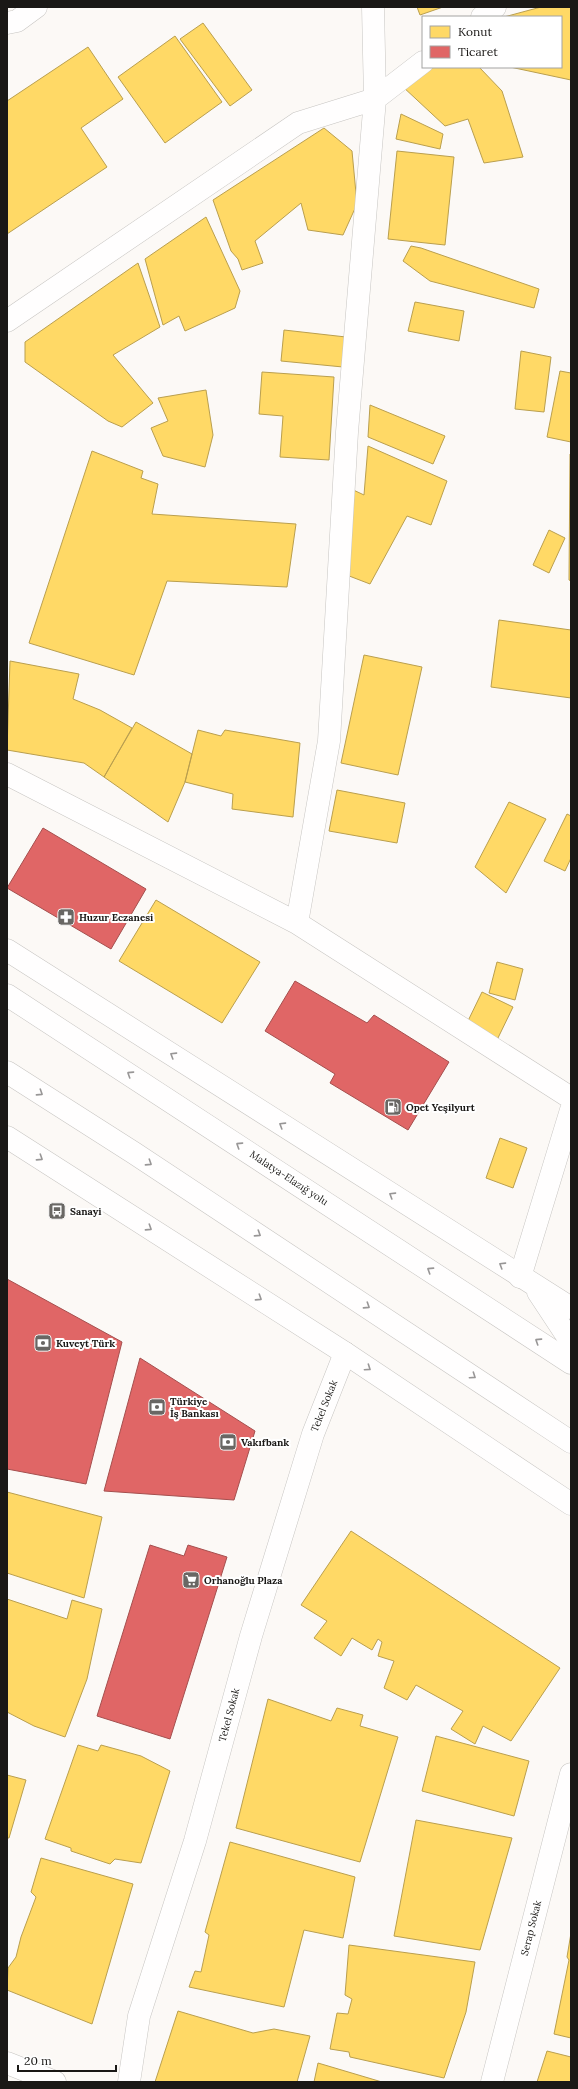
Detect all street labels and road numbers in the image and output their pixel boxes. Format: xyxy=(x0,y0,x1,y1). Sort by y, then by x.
street label: Malatya-Elazığ yolu xyxy=(247,1148,331,1208)
street label: Tekel Sokak xyxy=(308,1378,341,1434)
street label: Tekel Sokak xyxy=(216,1686,243,1743)
street label: Serap Sokak xyxy=(518,1898,544,1957)

